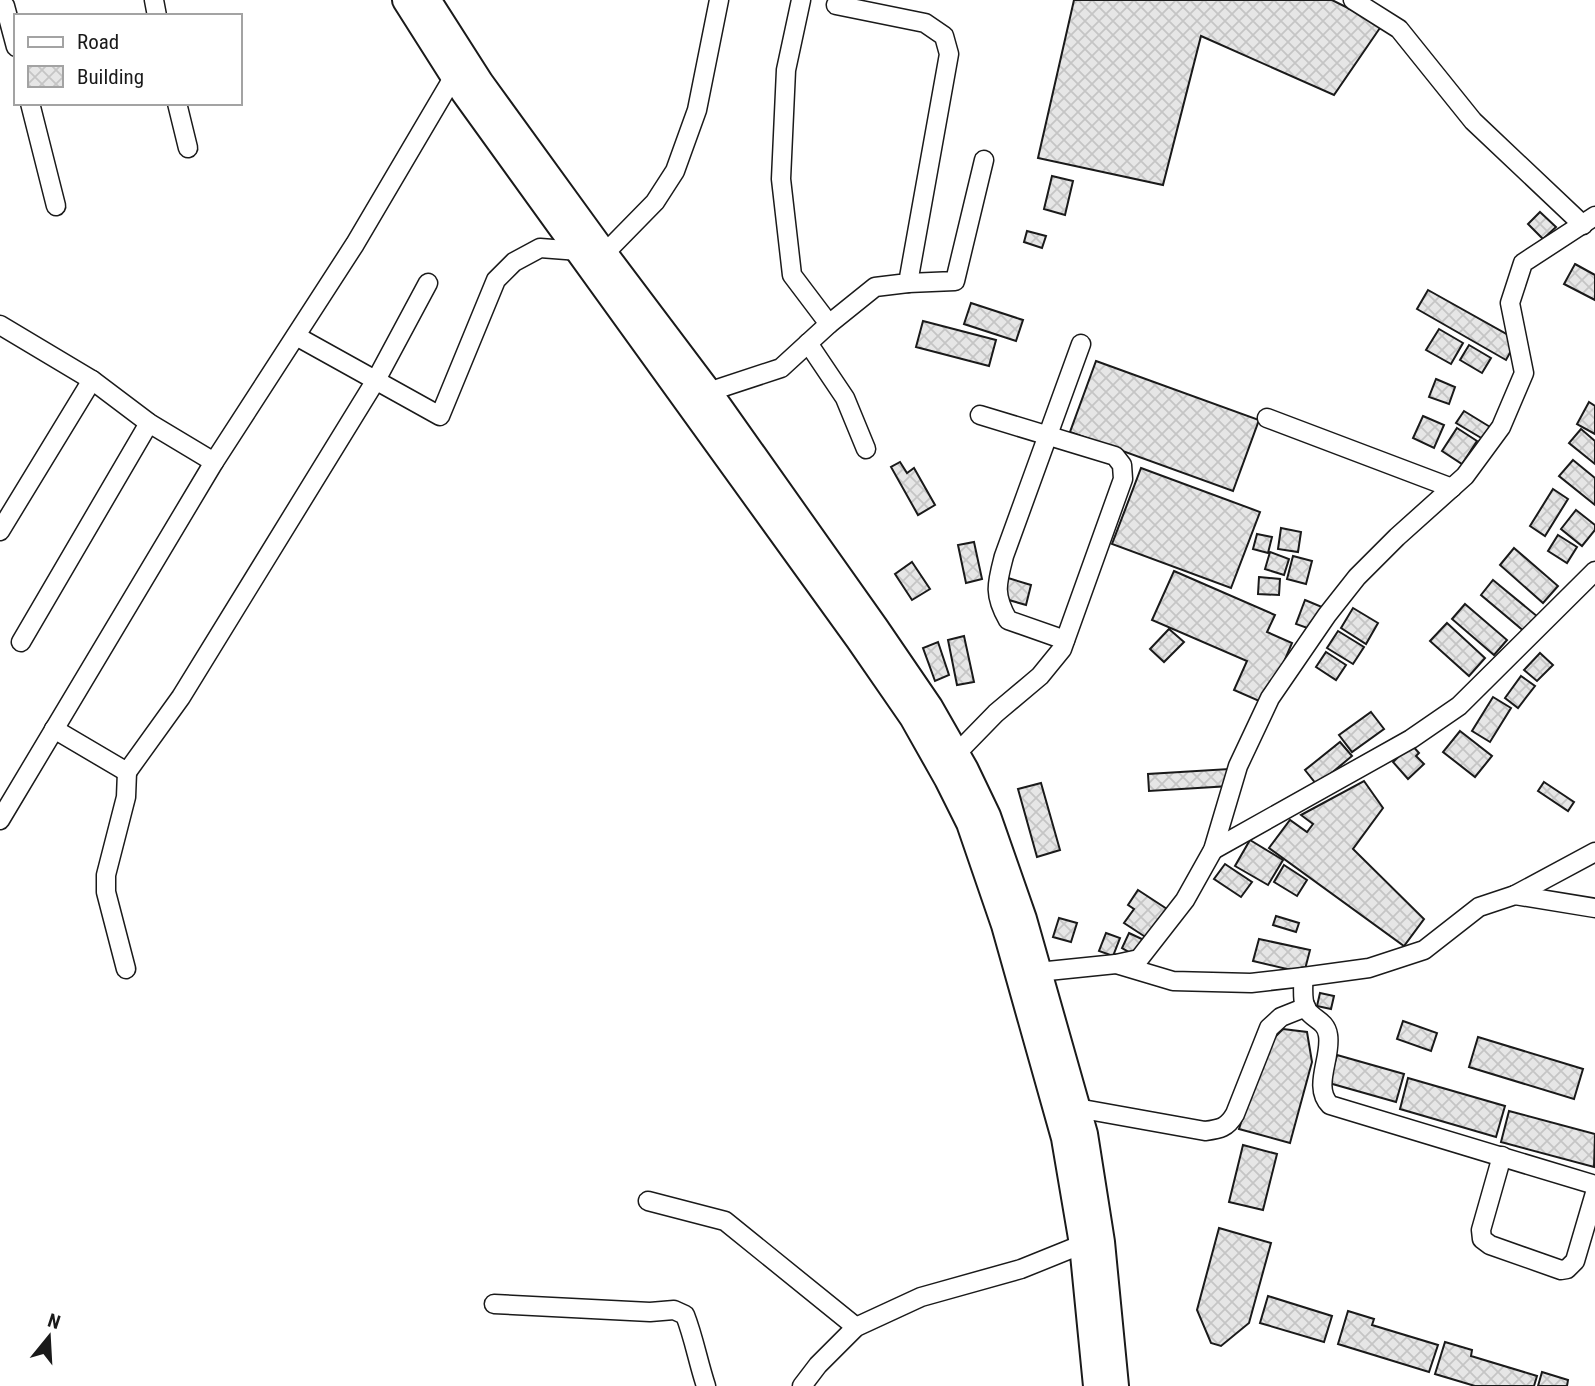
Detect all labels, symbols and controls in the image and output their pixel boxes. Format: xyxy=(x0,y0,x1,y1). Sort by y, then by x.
legend xyxy=(14,14,242,105)
text: Road xyxy=(77,30,119,54)
text: Building xyxy=(77,65,144,89)
north arrow xyxy=(14,1302,84,1372)
text: N xyxy=(45,1309,63,1334)

